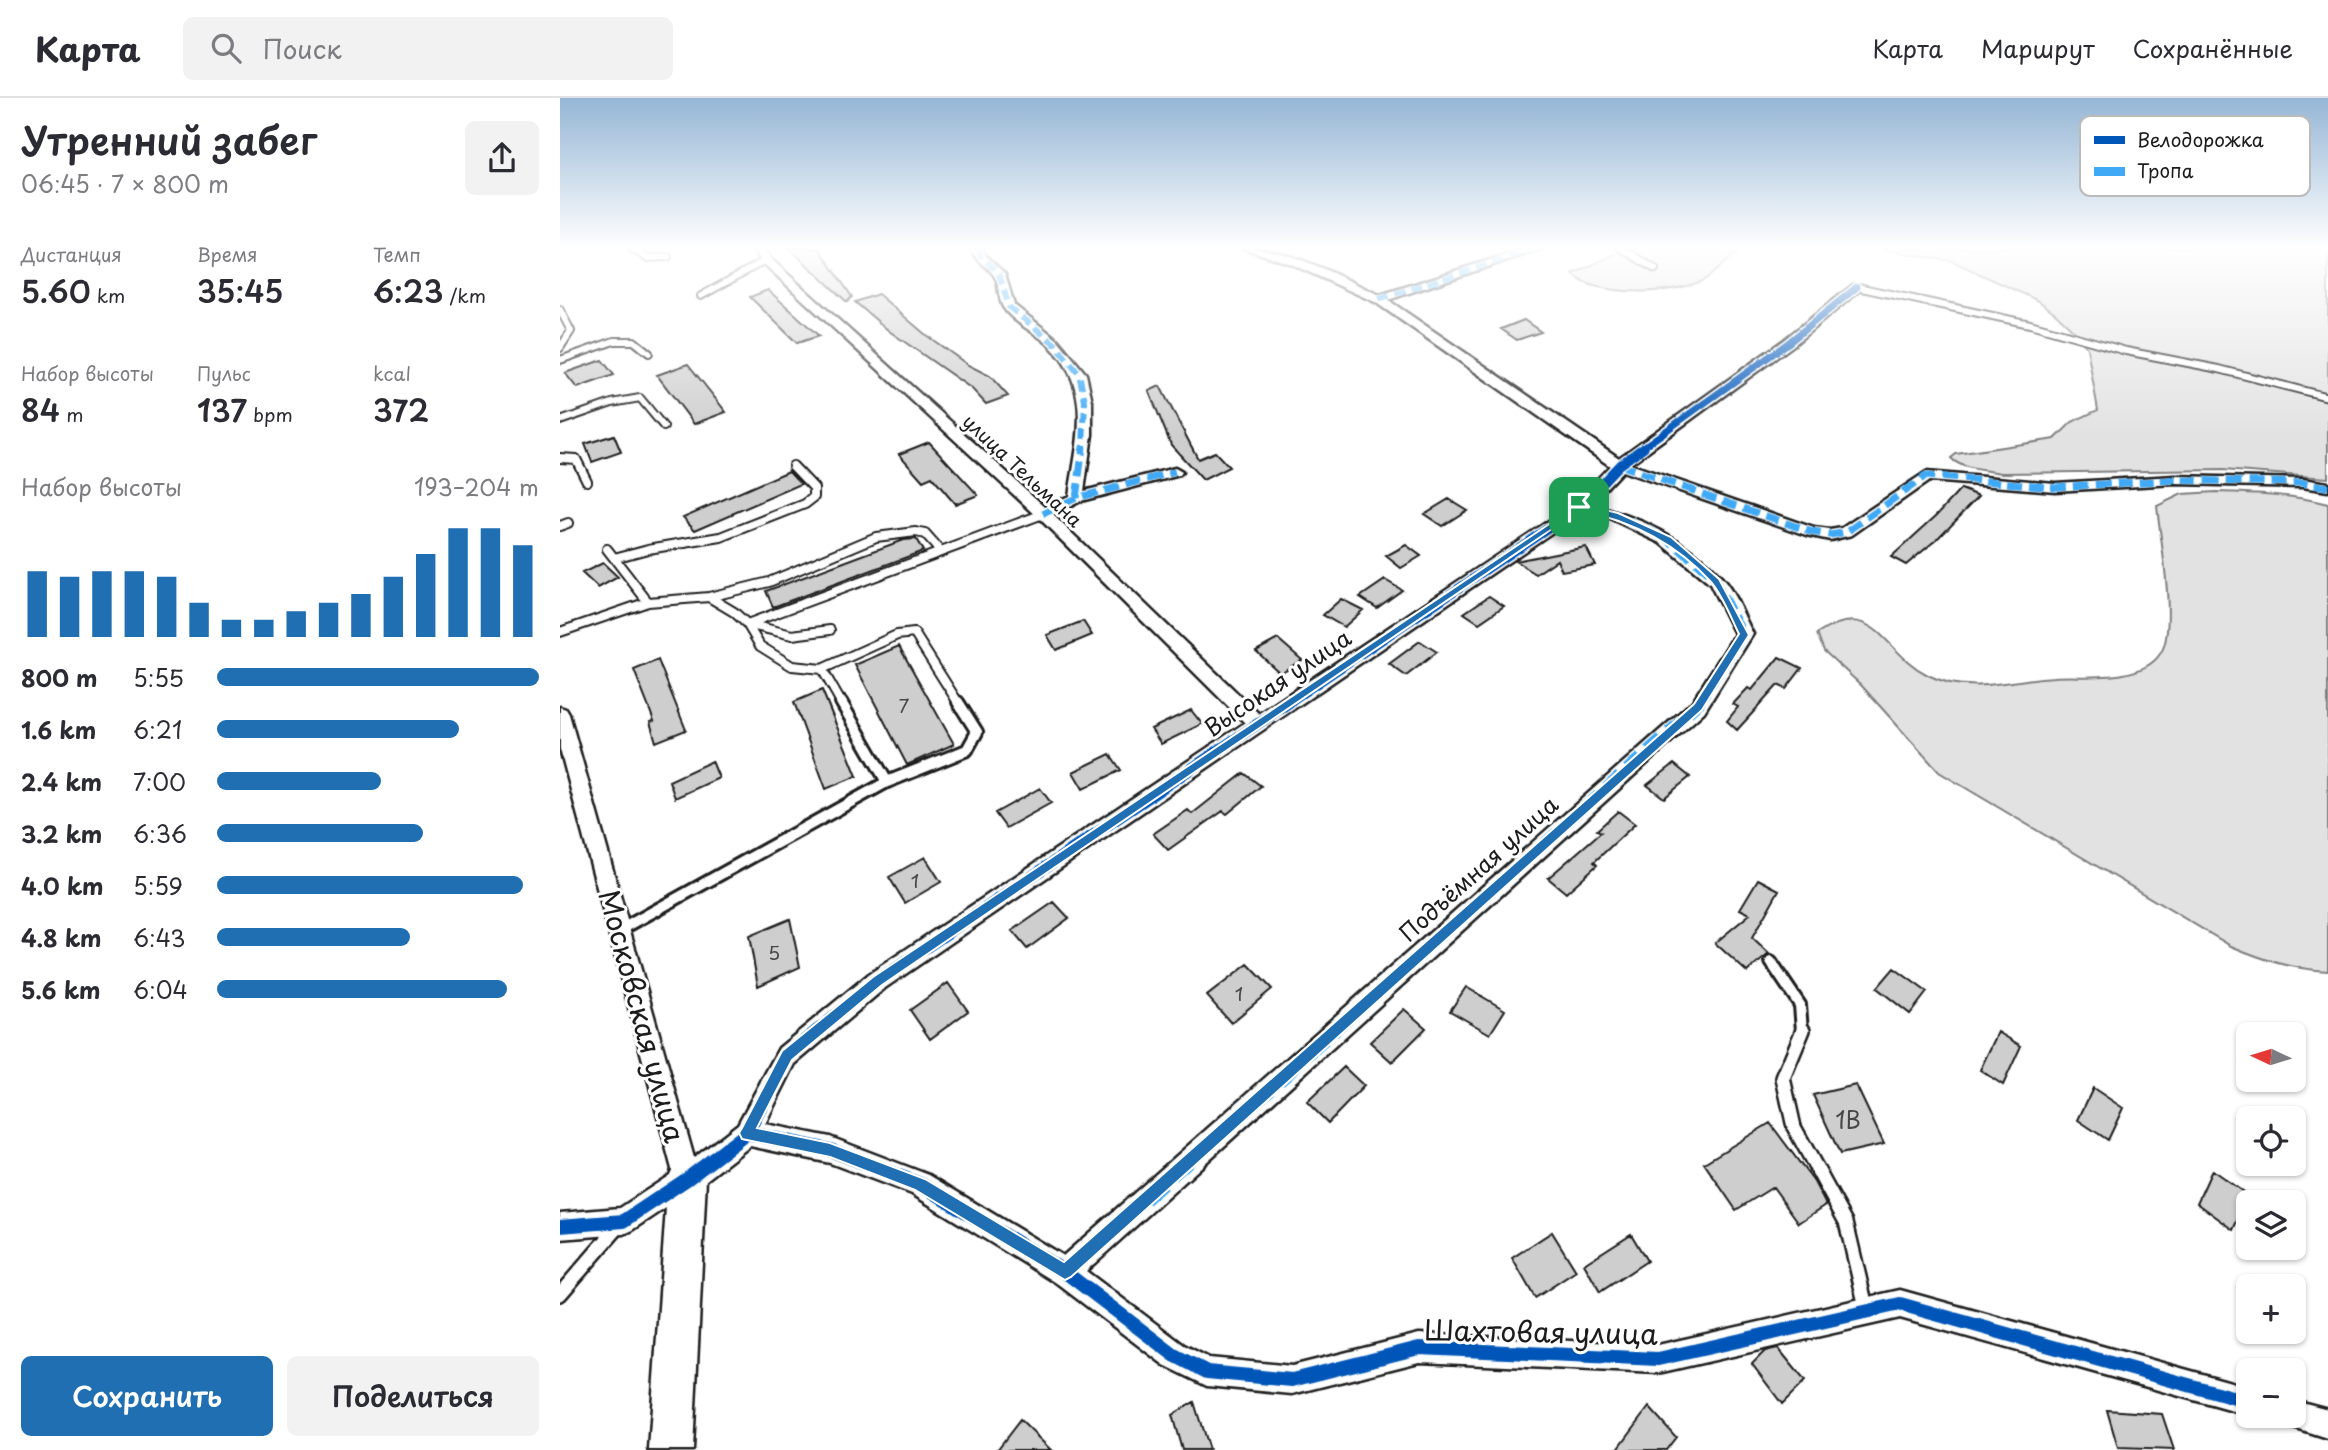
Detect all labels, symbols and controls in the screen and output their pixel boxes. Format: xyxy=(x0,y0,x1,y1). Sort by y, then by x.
search box xyxy=(183,17,673,80)
text: Карта xyxy=(35,23,141,73)
icon: search xyxy=(207,29,245,67)
text: Поиск xyxy=(263,29,342,68)
text: Карта xyxy=(1872,30,1943,66)
text: Маршрут xyxy=(1981,30,2095,66)
text: Сохранённые xyxy=(2133,30,2293,66)
text: Утренний забег xyxy=(21,111,317,168)
legend xyxy=(2080,116,2310,196)
button: share xyxy=(465,121,539,195)
text: Велодорожка xyxy=(2137,125,2264,153)
text: Тропа xyxy=(2137,156,2194,184)
text: 06:45 · 7 × 800 m xyxy=(21,166,229,201)
text: Дистанция xyxy=(21,240,122,268)
text: Время xyxy=(197,240,258,268)
text: Темп xyxy=(373,240,421,268)
text: 5.60 xyxy=(21,268,91,313)
text: 35:45 xyxy=(197,268,283,313)
text: 6:23 xyxy=(373,268,443,313)
text: km xyxy=(91,281,125,309)
text: /km xyxy=(443,281,486,309)
text: Набор высоты xyxy=(21,359,154,387)
text: Пульс xyxy=(197,359,251,387)
text: kcal xyxy=(373,359,411,387)
text: 84 xyxy=(21,387,60,432)
text: 137 xyxy=(197,387,247,432)
text: 372 xyxy=(373,387,429,432)
text: m xyxy=(60,400,83,428)
text: bpm xyxy=(247,400,293,428)
street label: улица Тельмана xyxy=(957,407,1089,533)
text: Набор высоты xyxy=(21,469,182,504)
text: 193–204 m xyxy=(414,469,539,504)
pin xyxy=(1549,477,1609,537)
icon: arrive xyxy=(1560,488,1598,526)
street label: Высокая улица xyxy=(1196,619,1358,744)
text: 800 m xyxy=(21,660,98,695)
text: 5:55 xyxy=(133,660,184,695)
house number: 7 xyxy=(899,691,910,719)
text: 1.6 km xyxy=(21,712,96,747)
text: 6:21 xyxy=(133,712,182,747)
text: 2.4 km xyxy=(21,764,102,799)
text: 7:00 xyxy=(133,764,186,799)
street label: Подъёмная улица xyxy=(1391,787,1566,949)
text: 3.2 km xyxy=(21,816,102,851)
text: 6:36 xyxy=(133,816,187,851)
house number: 1 xyxy=(911,866,919,894)
text: 4.0 km xyxy=(21,868,104,903)
text: 5:59 xyxy=(133,868,183,903)
street label: Московская улица xyxy=(589,885,698,1148)
text: 4.8 km xyxy=(21,920,102,955)
text: 6:43 xyxy=(133,920,186,955)
house number: 5 xyxy=(768,938,780,966)
text: 5.6 km xyxy=(21,972,100,1007)
text: 6:04 xyxy=(133,972,188,1007)
house number: 1 xyxy=(1235,979,1243,1007)
north arrow xyxy=(2236,1022,2306,1092)
map controls xyxy=(2236,1022,2306,1428)
house number: 1В xyxy=(1835,1102,1861,1137)
button: locate xyxy=(2236,1106,2306,1176)
button: layers xyxy=(2236,1190,2306,1260)
button: + xyxy=(2236,1274,2306,1344)
street label: Шахтовая улица xyxy=(1424,1307,1659,1355)
button: Сохранить xyxy=(21,1356,273,1436)
button: Поделиться xyxy=(287,1356,539,1436)
button: − xyxy=(2236,1358,2306,1428)

